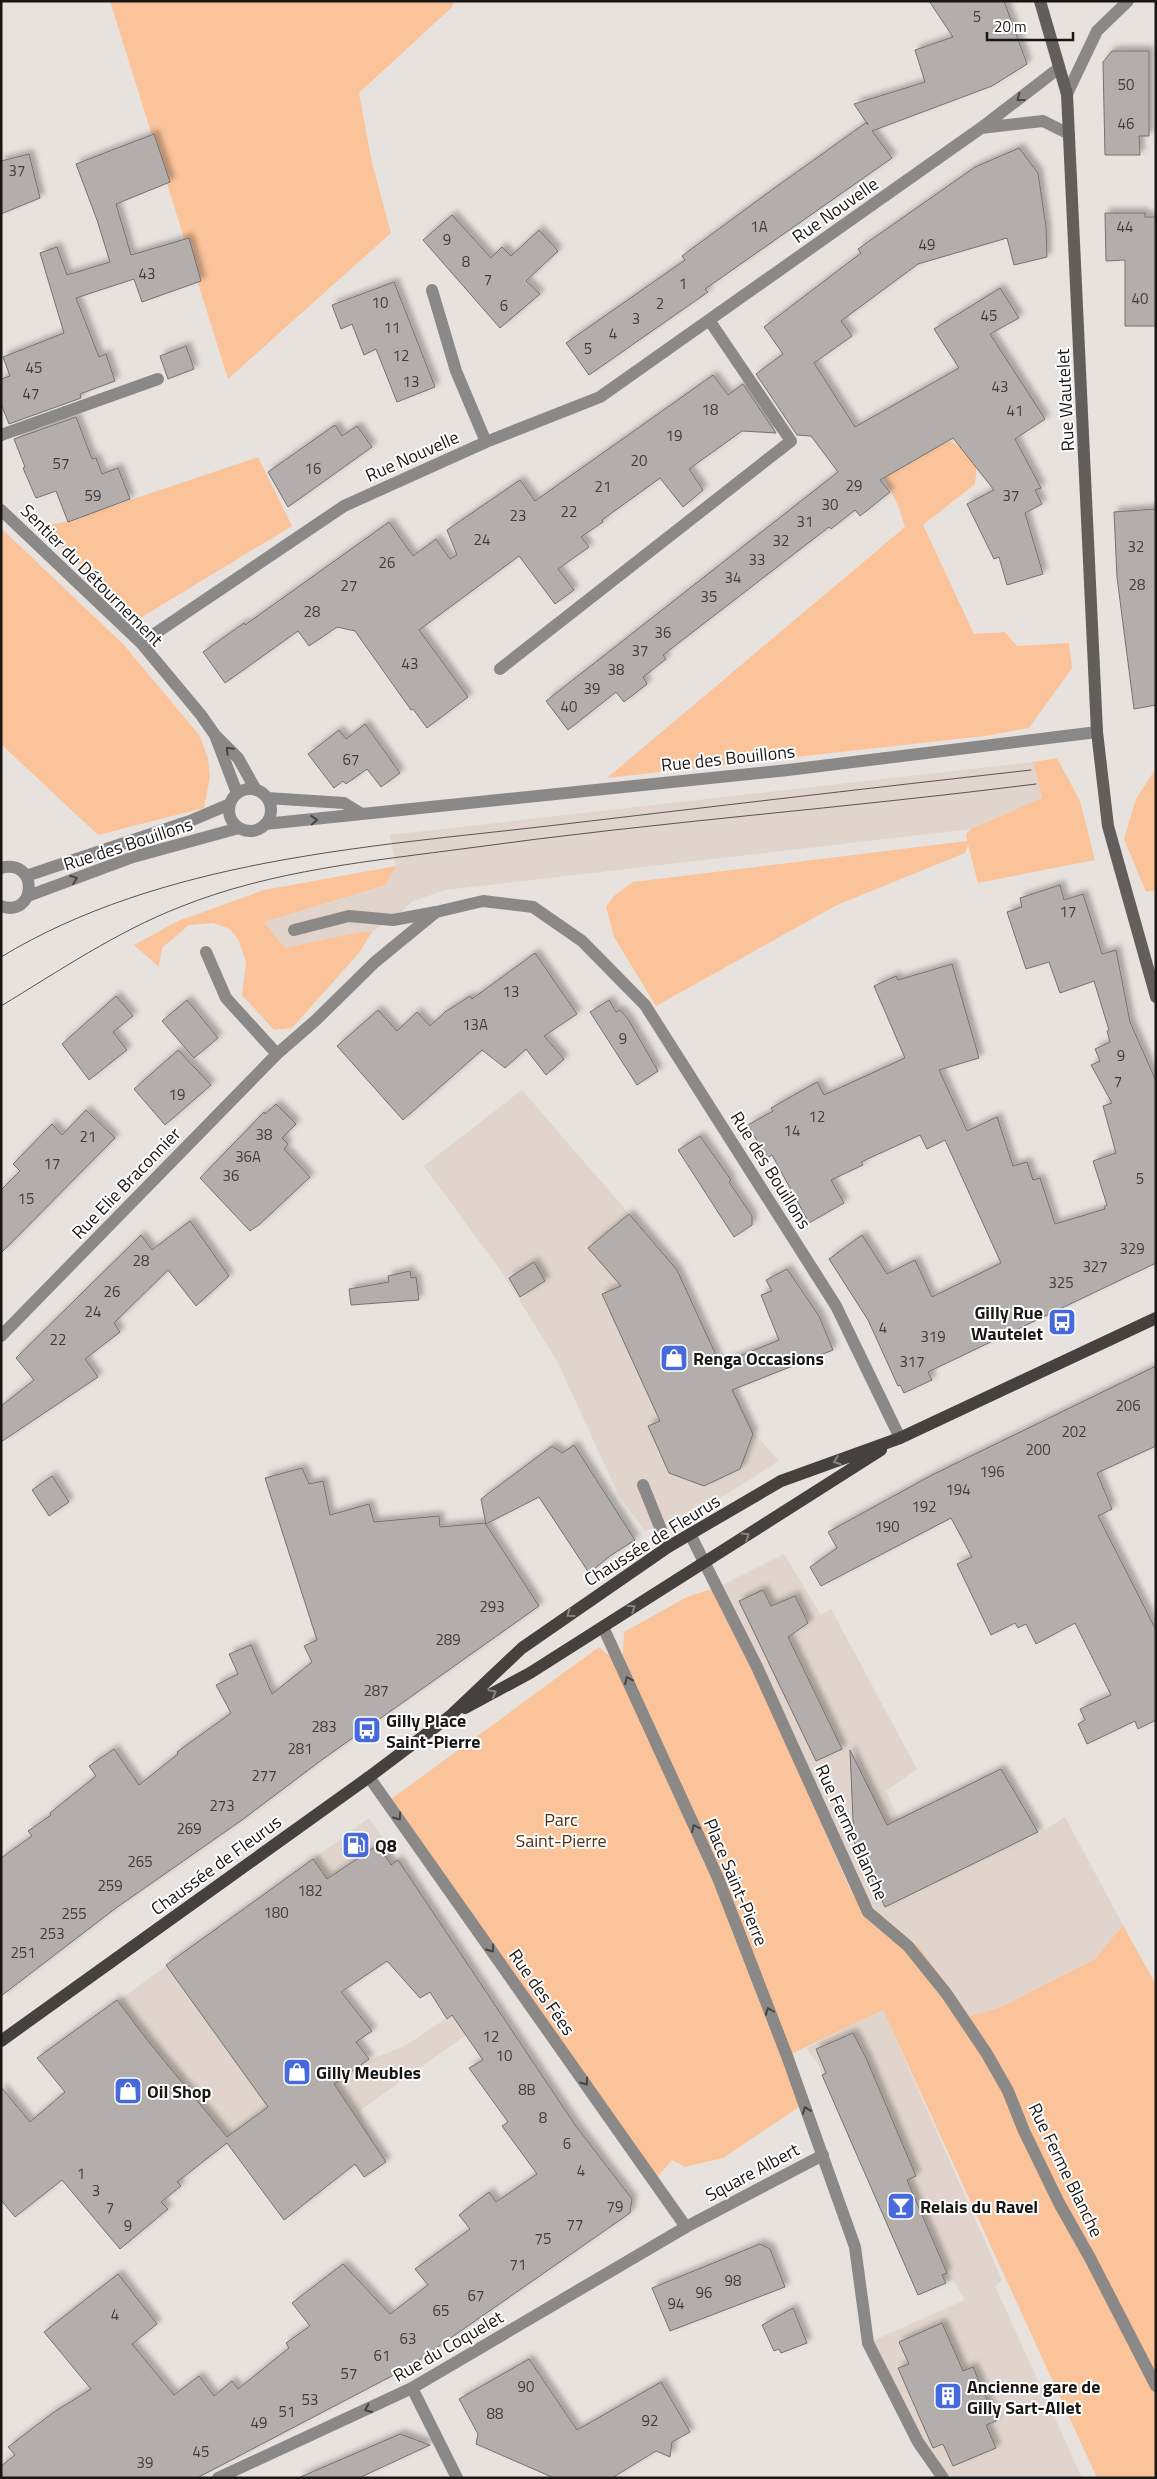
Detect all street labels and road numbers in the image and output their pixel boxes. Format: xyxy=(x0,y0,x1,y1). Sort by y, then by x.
street label: Rue Nouvelle xyxy=(786,170,884,250)
street label: Rue Wautelet xyxy=(1049,347,1081,452)
street label: Rue Nouvelle xyxy=(361,423,463,489)
street label: Sentier du Détournement xyxy=(15,498,170,653)
street label: Rue des Bouillons xyxy=(660,738,796,778)
street label: Rue des Bouillons xyxy=(60,810,196,878)
street label: Rue des Bouillons xyxy=(724,1106,818,1234)
street label: Rue Elie Braconnier xyxy=(65,1121,187,1245)
street label: Chaussée de Fleurus xyxy=(579,1487,725,1593)
street label: Rue Ferme Blanche xyxy=(809,1760,895,1904)
street label: Chaussée de Fleurus xyxy=(145,1808,287,1922)
street label: Place Saint-Pierre xyxy=(697,1814,775,1950)
street label: Rue des Fées xyxy=(502,1943,582,2041)
street label: Rue Ferme Blanche xyxy=(1022,2098,1110,2242)
street label: Square Albert xyxy=(700,2136,804,2208)
street label: Rue du Coquelet xyxy=(388,2303,509,2389)

